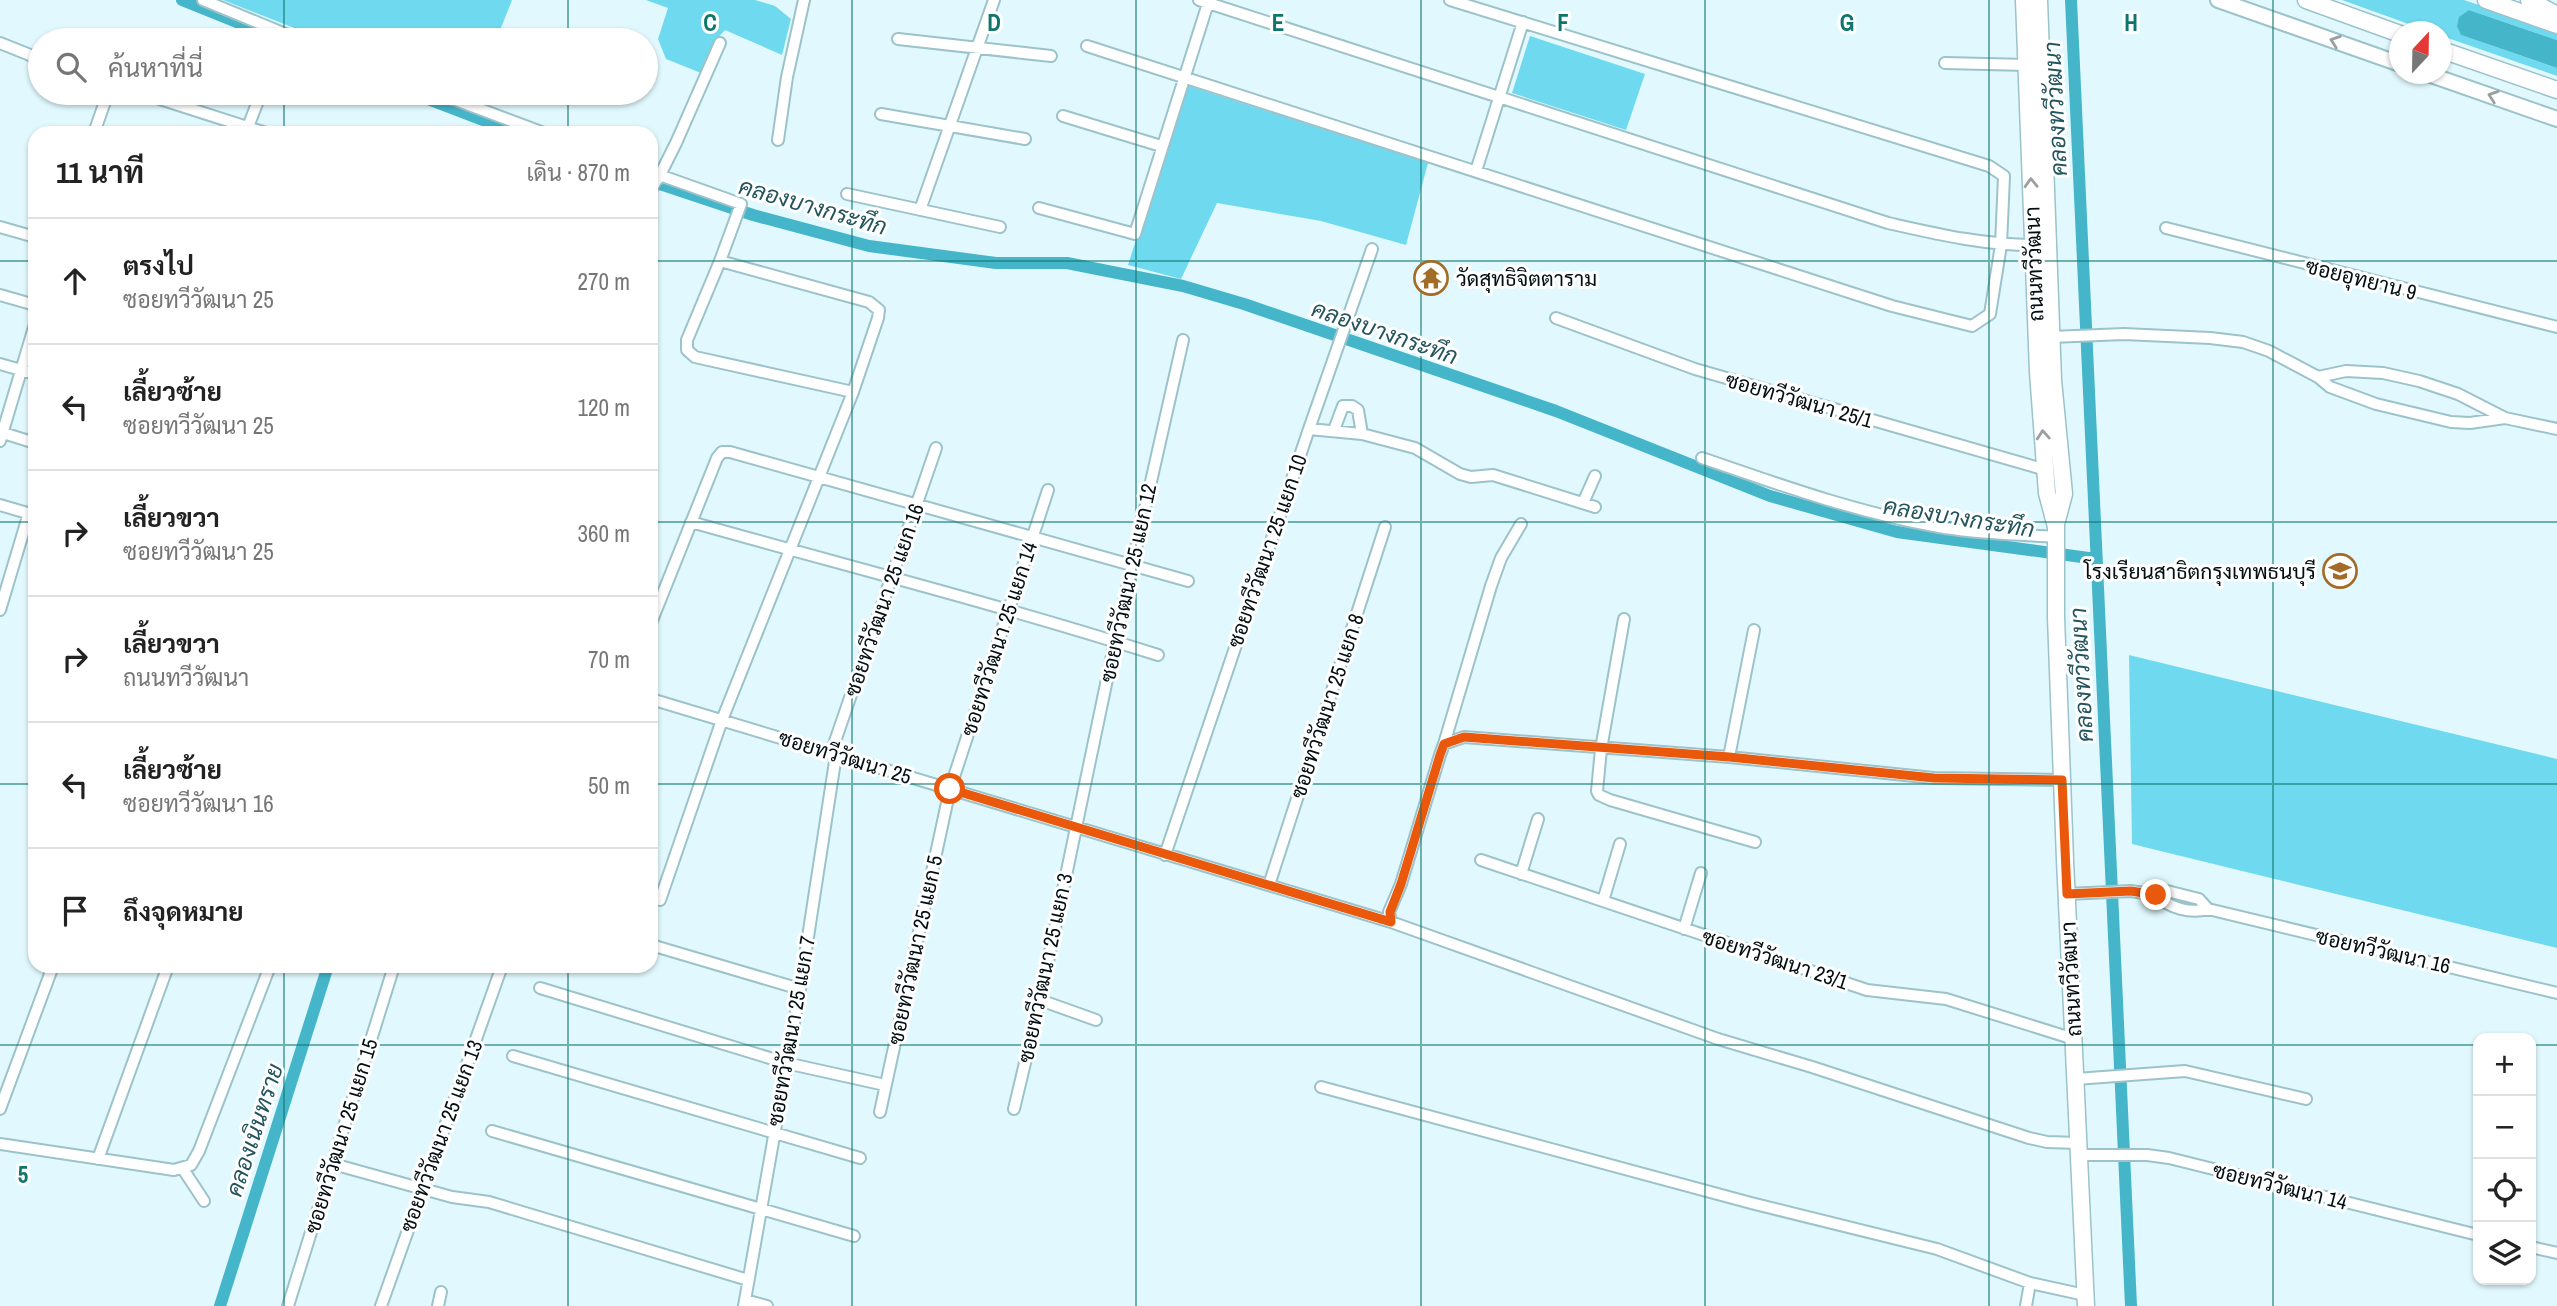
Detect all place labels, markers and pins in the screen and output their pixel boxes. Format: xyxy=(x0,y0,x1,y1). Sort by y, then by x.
temple icon: วัดสุทธิจิตตาราม xyxy=(1412,259,1450,297)
place label: วัดสุทธิจิตตาราม xyxy=(1456,264,1597,293)
school or university icon: โรงเรียนสาธิตกรุงเทพธนบุรี xyxy=(2321,552,2359,590)
place label: โรงเรียนสาธิตกรุงเทพธนบุรี xyxy=(2083,557,2316,586)

